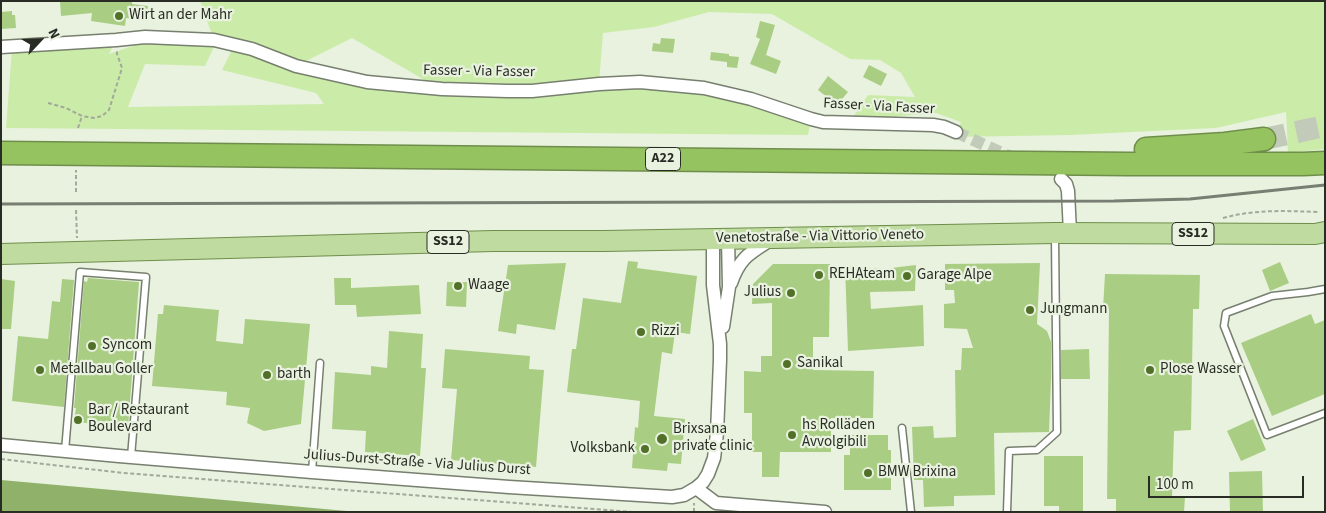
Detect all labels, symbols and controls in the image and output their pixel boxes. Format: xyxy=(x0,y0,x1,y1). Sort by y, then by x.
place label: Wirt an der Mahr xyxy=(129,7,232,25)
marker: Wirt an der Mahr xyxy=(113,10,125,22)
north arrow xyxy=(15,15,65,65)
text: N xyxy=(43,25,65,42)
street label: Fasser - Via Fasser xyxy=(423,62,535,82)
street label: Fasser - Via Fasser xyxy=(823,95,935,119)
road number: A22 xyxy=(646,148,680,170)
road number: SS12 xyxy=(1172,222,1214,245)
street label: Venetostraße - Via Vittorio Veneto xyxy=(716,226,924,248)
road number: SS12 xyxy=(427,230,469,253)
place label: REHAteam xyxy=(829,266,895,284)
place label: Garage Alpe xyxy=(917,267,992,285)
marker: REHAteam xyxy=(813,269,825,281)
marker: Garage Alpe xyxy=(901,270,913,282)
place label: Waage xyxy=(468,277,509,295)
marker: Waage xyxy=(452,280,464,292)
place label: Julius xyxy=(744,284,781,302)
marker: Julius xyxy=(785,287,797,299)
place label: Jungmann xyxy=(1040,301,1108,319)
marker: Jungmann xyxy=(1024,304,1036,316)
place label: Rizzi xyxy=(651,323,680,341)
marker: Rizzi xyxy=(635,326,647,338)
place label: Syncom xyxy=(102,337,152,355)
marker: Syncom xyxy=(86,340,98,352)
place label: Sanikal xyxy=(797,355,843,373)
marker: Sanikal xyxy=(781,358,793,370)
place label: Metallbau Goller xyxy=(50,361,153,379)
place label: Plose Wasser xyxy=(1160,361,1241,379)
marker: Metallbau Goller xyxy=(34,364,46,376)
marker: Plose Wasser xyxy=(1144,364,1156,376)
place label: barth xyxy=(277,366,311,384)
marker: barth xyxy=(261,369,273,381)
place label: Bar / Restaurant Boulevard xyxy=(88,402,189,437)
marker: Bar / Restaurant Boulevard xyxy=(72,414,84,426)
place label: hs Rolläden Avvolgibili xyxy=(802,417,875,452)
place label: Brixsana private clinic xyxy=(673,421,753,456)
marker: hs Rolläden Avvolgibili xyxy=(786,429,798,441)
marker: Brixsana private clinic xyxy=(655,432,669,446)
place label: Volksbank xyxy=(571,440,635,458)
marker: Volksbank xyxy=(639,443,651,455)
street label: Julius-Durst-Straße - Via Julius Durst xyxy=(303,446,531,480)
place label: BMW Brixina xyxy=(878,464,956,482)
scale bar xyxy=(1151,466,1307,498)
marker: BMW Brixina xyxy=(862,467,874,479)
text: 100 m xyxy=(1156,474,1194,495)

